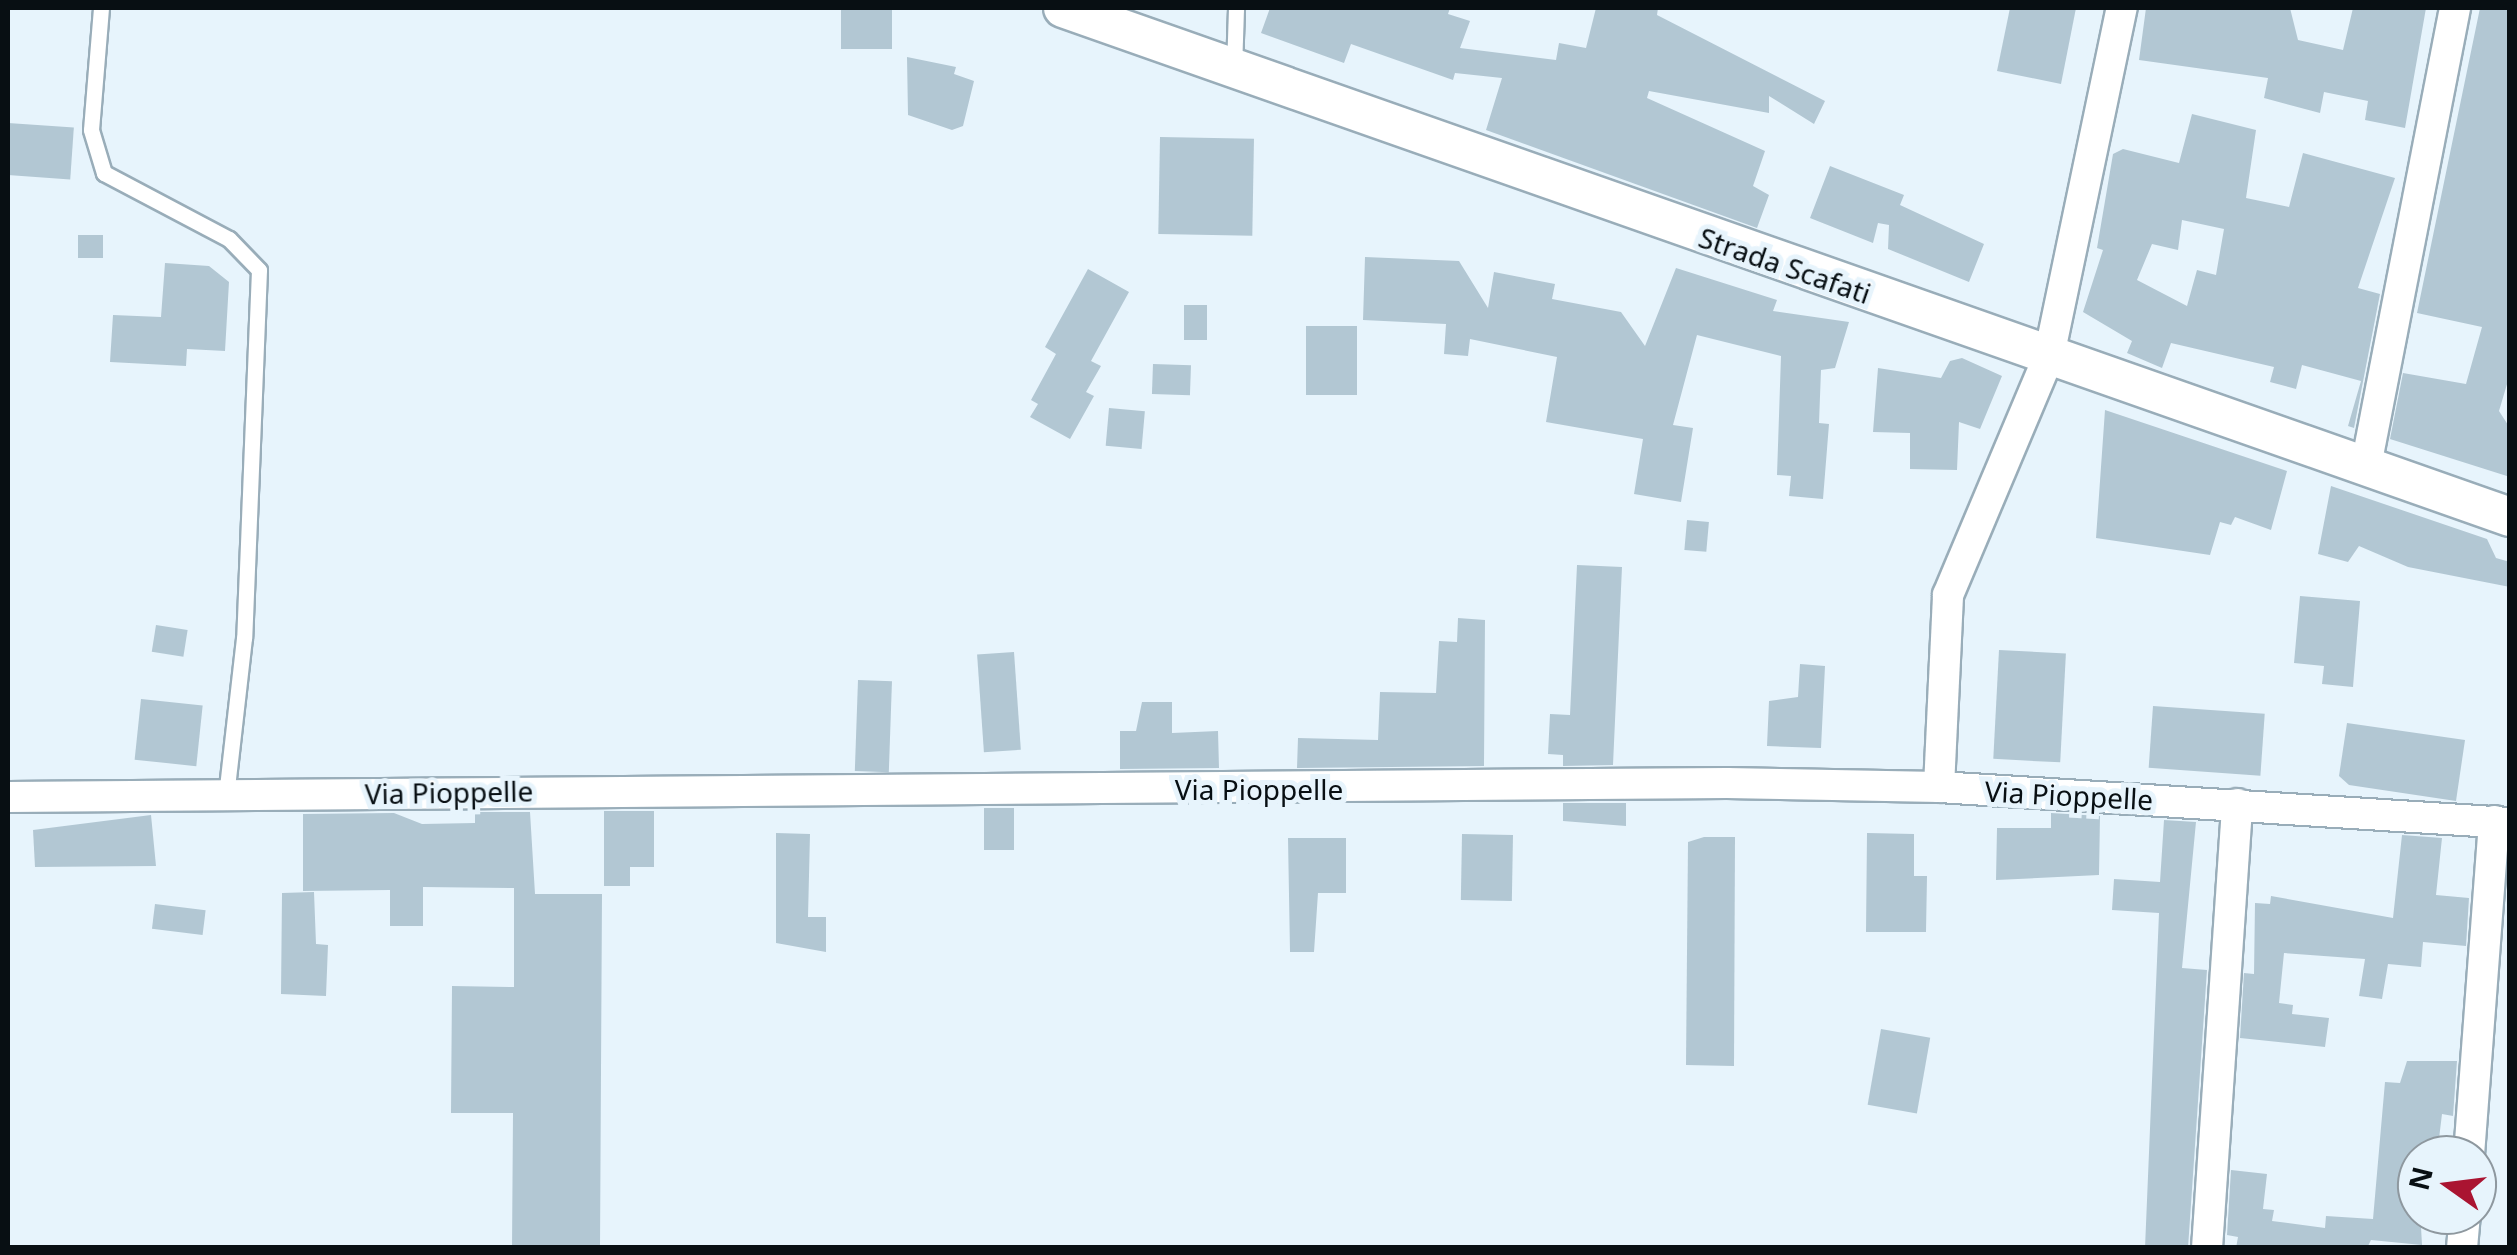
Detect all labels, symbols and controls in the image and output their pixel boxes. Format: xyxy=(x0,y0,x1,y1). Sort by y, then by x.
street label: Strada Scafati xyxy=(1695,220,1875,310)
street label: Via Pioppelle xyxy=(1175,772,1343,806)
street label: Via Pioppelle xyxy=(364,774,534,810)
street label: Via Pioppelle xyxy=(1984,774,2154,816)
north arrow xyxy=(2397,1135,2497,1235)
text: N xyxy=(2399,1163,2441,1194)

